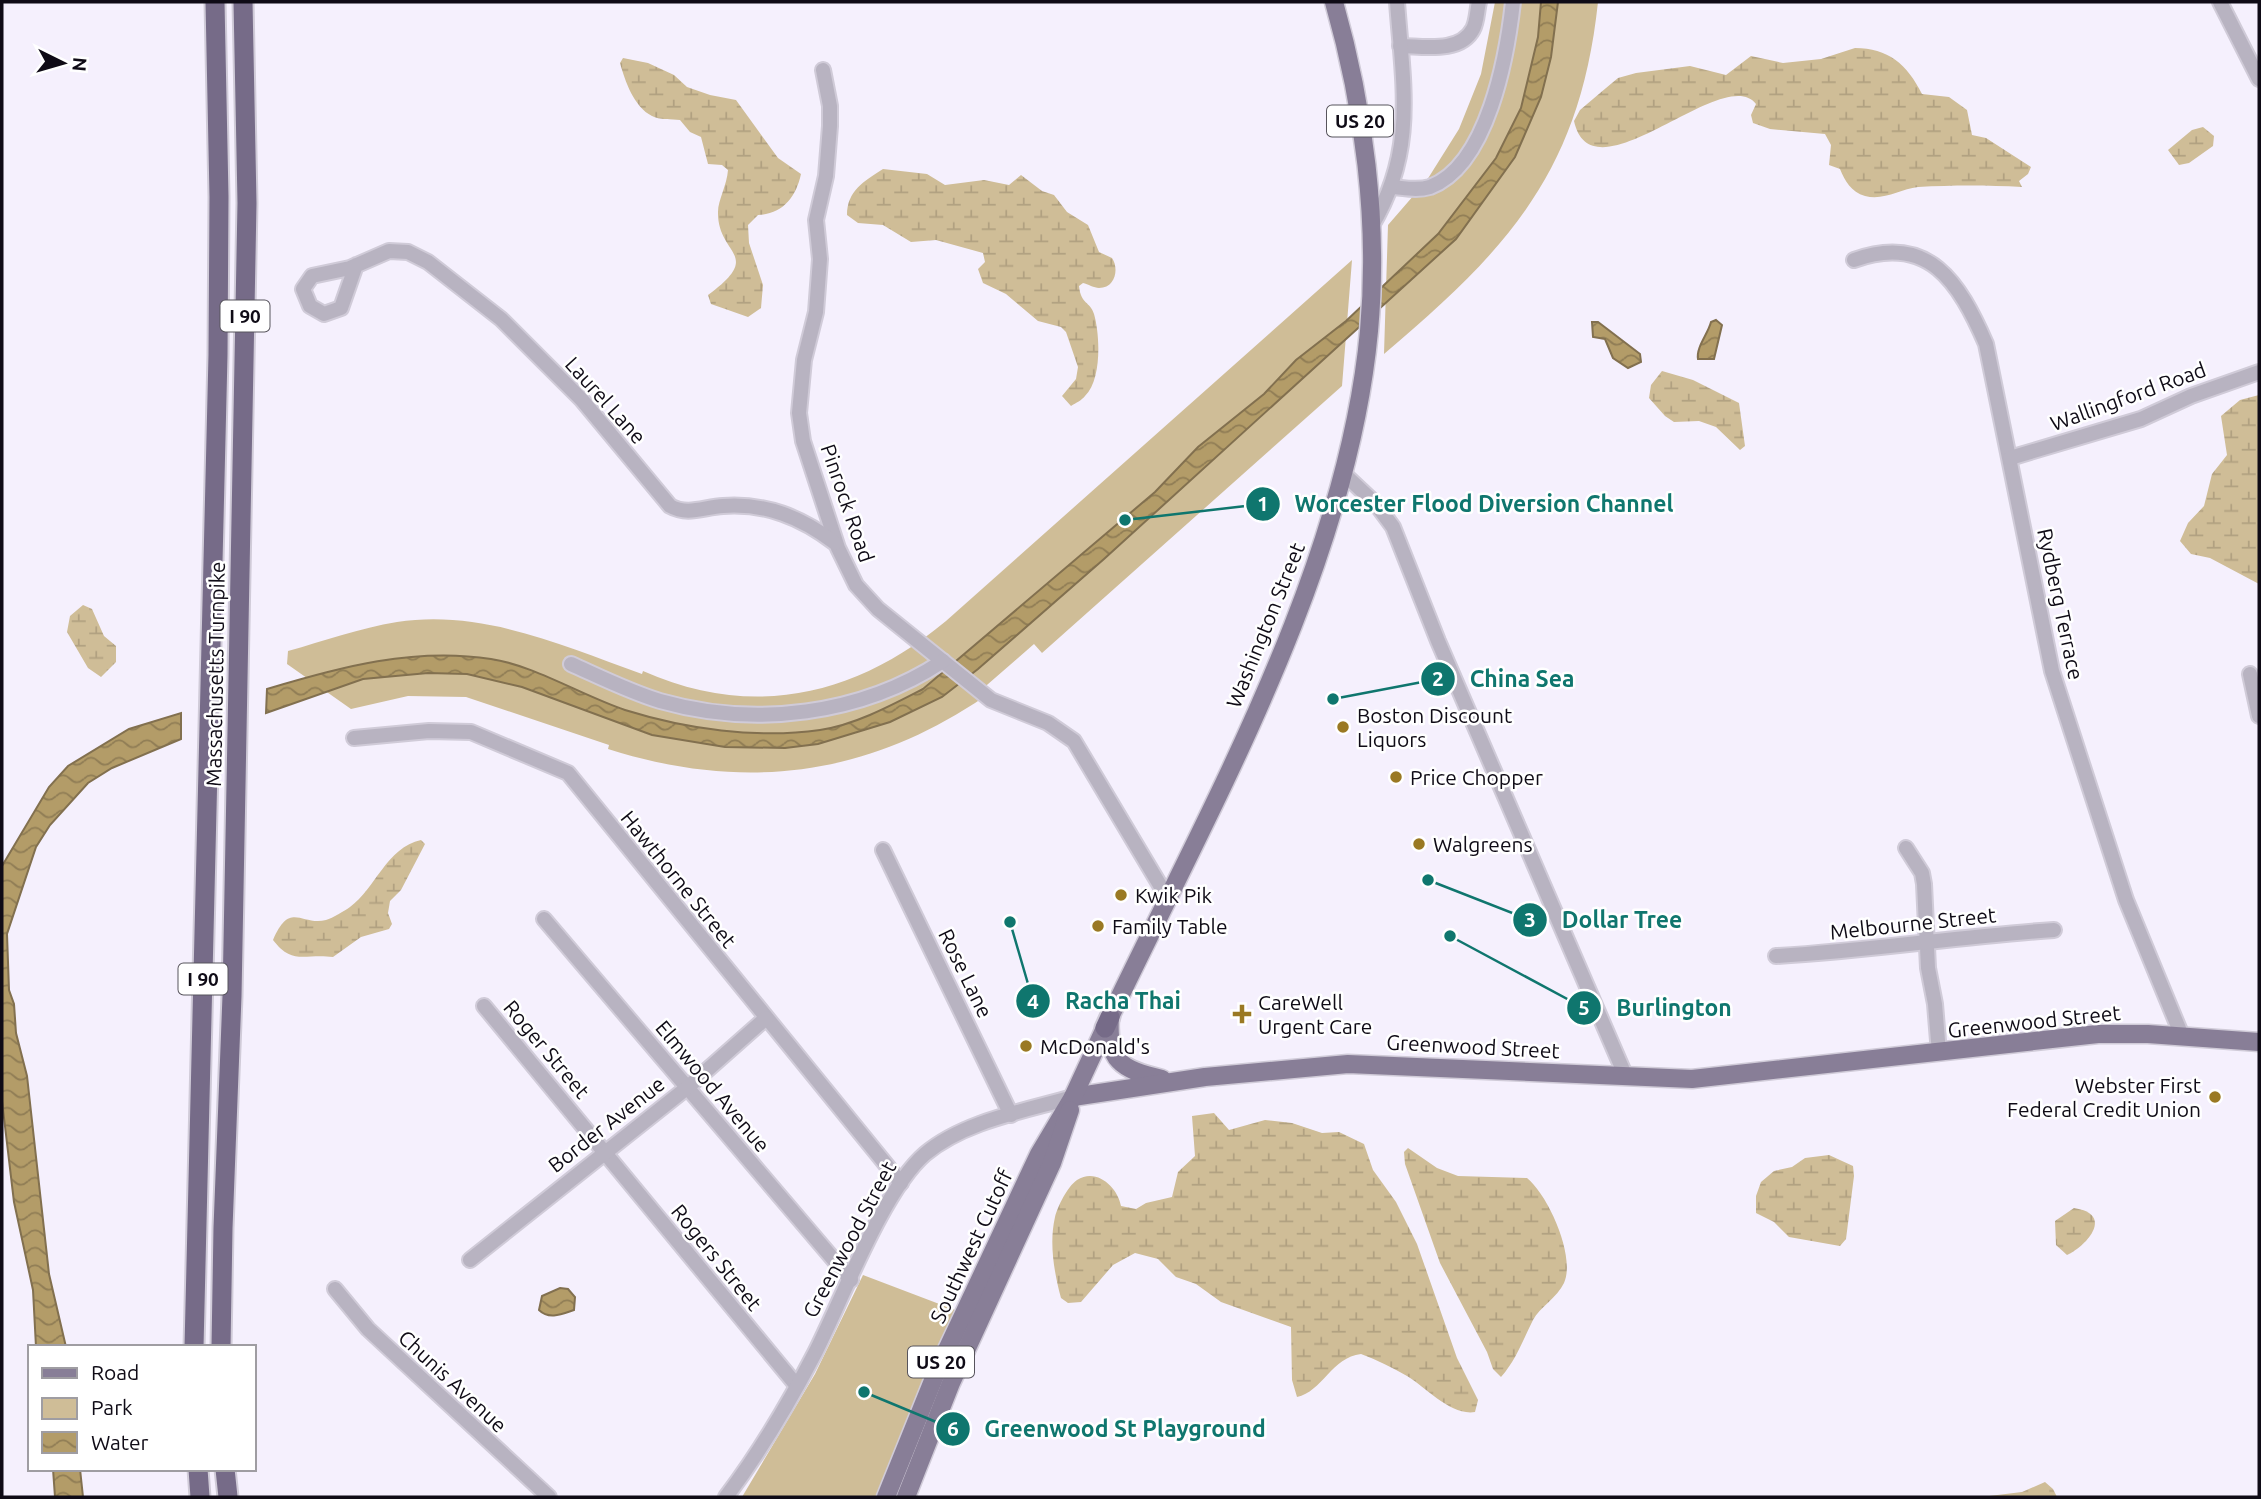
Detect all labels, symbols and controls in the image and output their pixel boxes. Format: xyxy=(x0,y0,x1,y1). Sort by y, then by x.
north arrow xyxy=(28,28,98,98)
text: N xyxy=(68,56,92,73)
road number: US 20 xyxy=(1327,105,1393,136)
road number: I 90 xyxy=(220,300,270,332)
street label: Laurel Lane xyxy=(561,352,651,448)
street label: Wallingford Road xyxy=(2047,357,2209,435)
street label: Pinrock Road xyxy=(817,441,879,565)
callout: Worcester Flood Diversion Channel xyxy=(1245,482,1687,526)
text: 1 xyxy=(1257,491,1269,515)
text: Worcester Flood Diversion Channel xyxy=(1294,491,1674,516)
street label: Rydberg Terrace xyxy=(2033,526,2089,682)
street label: Washington Street xyxy=(1221,539,1309,711)
street label: Massachusetts Turnpike xyxy=(201,561,229,787)
callout: China Sea xyxy=(1420,657,1588,701)
text: 2 xyxy=(1432,666,1444,690)
text: China Sea xyxy=(1470,666,1574,691)
place label: Boston Discount Liquors xyxy=(1357,703,1512,751)
marker: Boston Discount Liquors xyxy=(1335,719,1351,735)
place label: Price Chopper xyxy=(1410,765,1543,789)
marker: Price Chopper xyxy=(1388,769,1404,785)
street label: Hawthorne Street xyxy=(616,806,742,952)
place label: Walgreens xyxy=(1433,832,1533,856)
marker: Walgreens xyxy=(1411,836,1427,852)
place label: Kwik Pik xyxy=(1135,883,1212,907)
marker: Kwik Pik xyxy=(1113,887,1129,903)
callout: Dollar Tree xyxy=(1513,898,1696,942)
street label: Melbourne Street xyxy=(1829,902,1997,944)
text: 3 xyxy=(1524,907,1536,931)
text: Dollar Tree xyxy=(1562,907,1682,932)
place label: Family Table xyxy=(1112,914,1228,938)
marker: Family Table xyxy=(1090,918,1106,934)
street label: Rose Lane xyxy=(934,925,998,1021)
road number: I 90 xyxy=(178,964,228,995)
callout: Racha Thai xyxy=(1016,979,1195,1023)
callout: Burlington xyxy=(1567,986,1745,1030)
text: Racha Thai xyxy=(1065,988,1181,1013)
text: 4 xyxy=(1027,989,1039,1013)
place label: CareWell Urgent Care xyxy=(1258,990,1372,1038)
street label: Roger Street xyxy=(499,995,595,1103)
text: 5 xyxy=(1578,995,1590,1019)
text: Burlington xyxy=(1616,995,1732,1020)
street label: Greenwood Street xyxy=(1946,1000,2122,1042)
marker: CareWell Urgent Care xyxy=(1232,1004,1252,1024)
street label: Elmwood Avenue xyxy=(651,1015,775,1157)
street label: Greenwood Street xyxy=(1386,1029,1560,1063)
place label: McDonald's xyxy=(1040,1034,1150,1058)
marker: McDonald's xyxy=(1018,1038,1034,1054)
street label: Border Avenue xyxy=(543,1071,669,1177)
place label: Webster First Federal Credit Union xyxy=(2007,1073,2201,1121)
marker: Webster First Federal Credit Union xyxy=(2207,1089,2223,1105)
street label: Greenwood Street xyxy=(798,1157,900,1321)
street label: Southwest Cutoff xyxy=(925,1164,1018,1327)
street label: Rogers Street xyxy=(667,1199,767,1315)
street label: Chunis Avenue xyxy=(394,1325,512,1437)
legend xyxy=(28,1345,256,1471)
road number: US 20 xyxy=(908,1346,974,1378)
text: Road xyxy=(91,1360,139,1384)
text: Park xyxy=(91,1395,133,1419)
callout: Greenwood St Playground xyxy=(936,1407,1280,1451)
text: 6 xyxy=(947,1416,959,1440)
text: Greenwood St Playground xyxy=(984,1416,1266,1441)
text: Water xyxy=(91,1430,149,1454)

